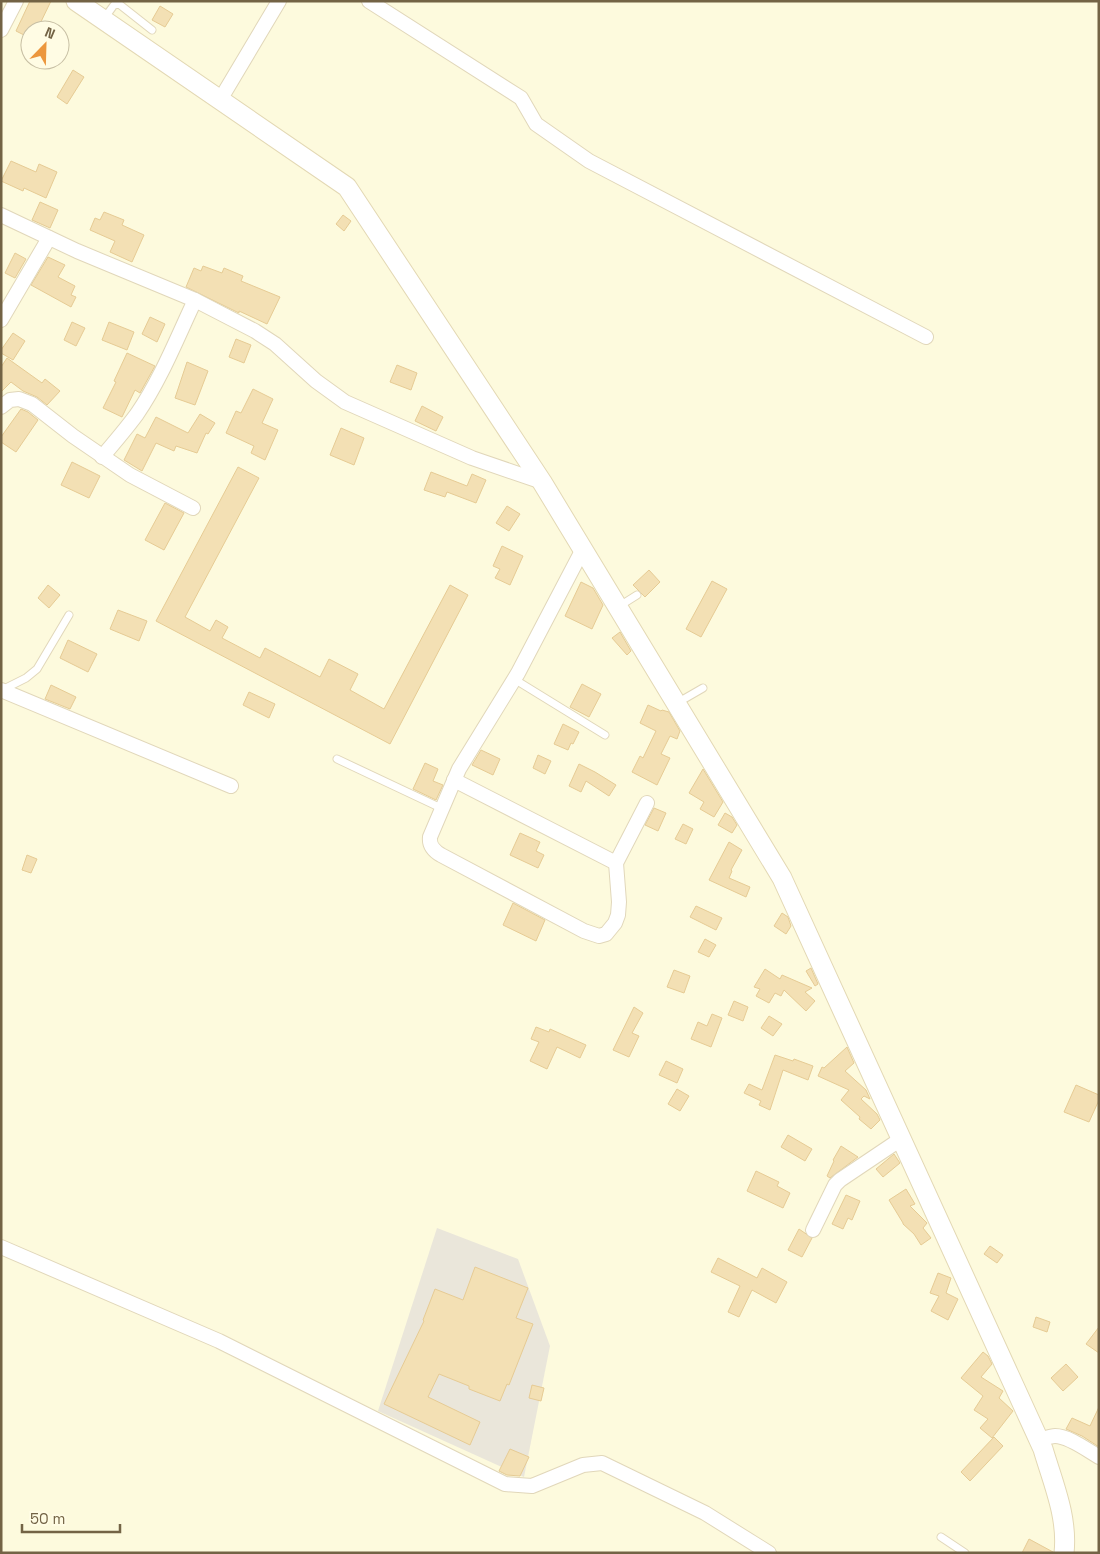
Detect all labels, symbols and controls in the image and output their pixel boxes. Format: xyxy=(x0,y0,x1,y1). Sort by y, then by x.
north arrow xyxy=(20,20,70,70)
text: N xyxy=(42,23,58,43)
scale bar xyxy=(22,1502,120,1534)
text: 50 m xyxy=(30,1509,65,1528)

